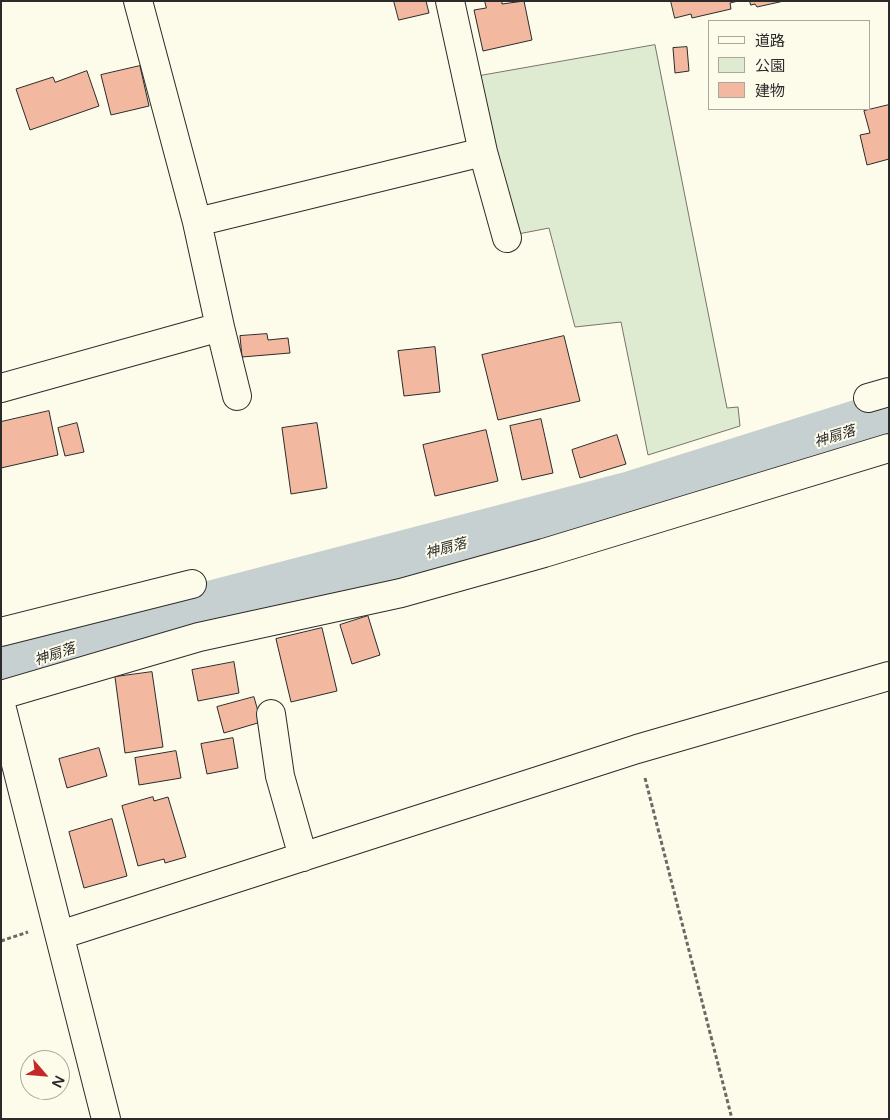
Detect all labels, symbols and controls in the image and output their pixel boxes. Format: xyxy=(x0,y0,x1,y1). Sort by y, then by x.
legend xyxy=(708,20,870,110)
text: 道路 xyxy=(755,32,785,50)
text: 公園 xyxy=(755,57,785,75)
text: 建物 xyxy=(755,82,785,100)
water label: 神扇落 xyxy=(812,423,858,451)
water label: 神扇落 xyxy=(424,535,468,563)
water label: 神扇落 xyxy=(32,641,78,669)
north arrow xyxy=(20,1050,70,1100)
text: N xyxy=(48,1073,68,1090)

